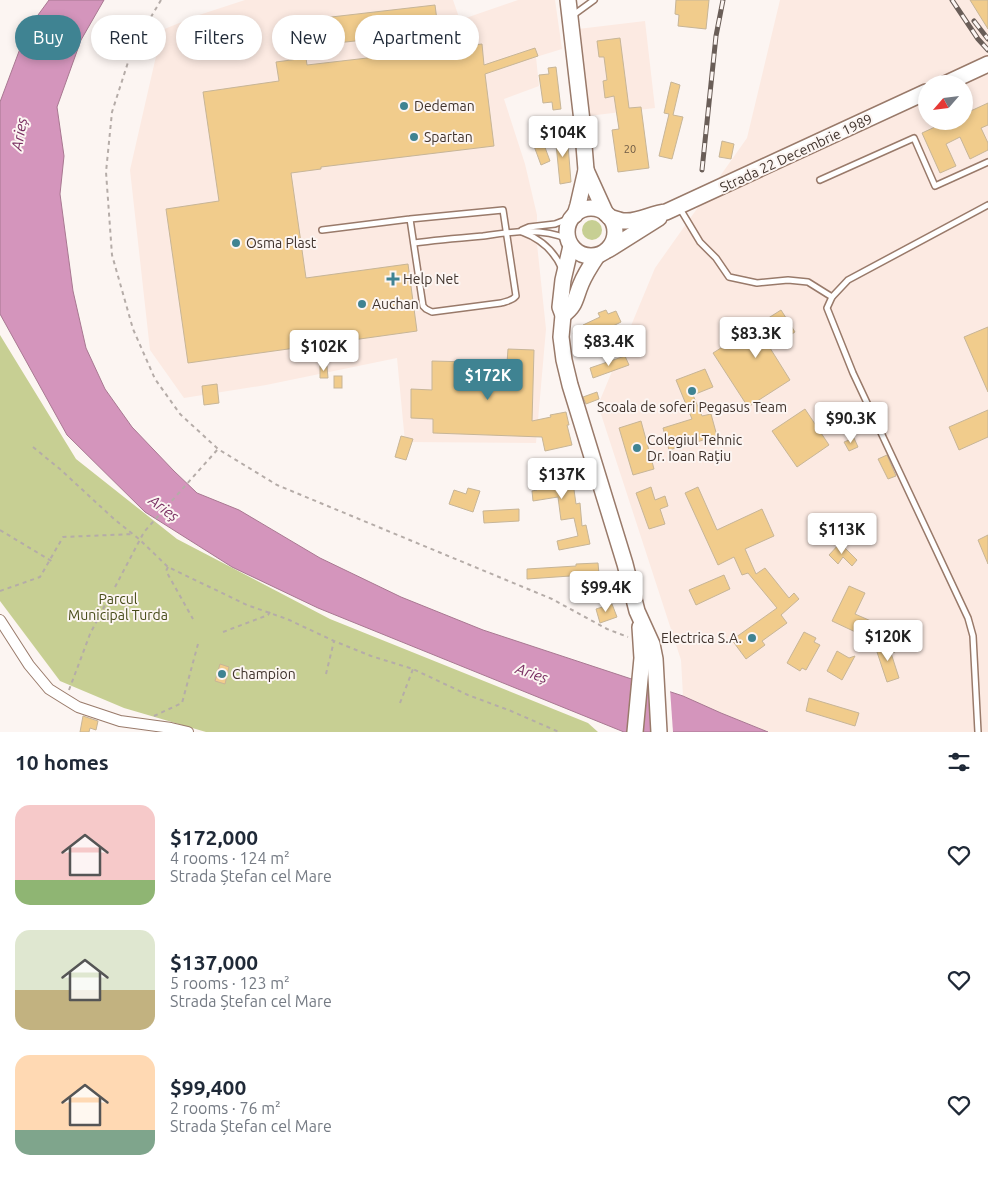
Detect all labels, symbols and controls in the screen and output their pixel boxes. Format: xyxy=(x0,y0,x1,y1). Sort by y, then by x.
chip: Buy xyxy=(15,15,81,60)
chip: Rent xyxy=(91,15,166,60)
chip: Filters xyxy=(176,15,262,60)
chip: New xyxy=(272,15,345,60)
chip: Apartment xyxy=(355,15,479,60)
north arrow xyxy=(918,75,972,130)
map controls xyxy=(918,75,973,130)
place label: Dedeman xyxy=(414,98,475,114)
marker: Dedeman xyxy=(398,100,410,112)
street label: Strada 22 Decembrie 1989 xyxy=(717,111,875,195)
water label: Arieș xyxy=(8,116,30,153)
pin: $104K xyxy=(528,116,598,158)
text: $104K xyxy=(540,123,586,141)
place label: Spartan xyxy=(424,129,473,145)
marker: Spartan xyxy=(408,131,420,143)
house number: 20 xyxy=(624,143,636,155)
place label: Osma Plast xyxy=(246,235,317,251)
marker: Osma Plast xyxy=(230,237,242,249)
place label: Help Net xyxy=(403,271,459,287)
marker: Help Net xyxy=(387,273,399,285)
place label: Auchan xyxy=(372,296,419,312)
marker: Auchan xyxy=(356,298,368,310)
pin: $83.3K xyxy=(715,316,797,359)
pin: $83.4K xyxy=(568,324,650,367)
text: $83.3K xyxy=(731,324,781,342)
pin: $102K xyxy=(289,330,359,372)
text: $83.4K xyxy=(584,332,634,350)
text: $102K xyxy=(301,337,347,355)
pin: $172K xyxy=(453,358,523,401)
text: $172K xyxy=(465,366,511,384)
marker: Scoala de soferi Pegasus Team xyxy=(686,385,698,397)
place label: Scoala de soferi Pegasus Team xyxy=(597,399,787,415)
pin: $90.3K xyxy=(810,402,892,444)
text: $90.3K xyxy=(826,409,876,427)
place label: Colegiul Tehnic Dr. Ioan Rațiu xyxy=(647,432,743,464)
marker: Colegiul Tehnic Dr. Ioan Rațiu xyxy=(631,442,643,454)
pin: $137K xyxy=(527,458,597,500)
text: $137K xyxy=(539,465,585,483)
water label: Arieș xyxy=(145,491,183,525)
pin: $113K xyxy=(807,512,877,555)
text: $113K xyxy=(819,520,865,538)
pin: $99.4K xyxy=(565,570,647,613)
text: $99.4K xyxy=(581,578,631,596)
park label: Parcul Municipal Turda xyxy=(68,591,168,623)
pin: $120K xyxy=(853,620,923,662)
text: $120K xyxy=(865,627,911,645)
place label: Electrica S.A. xyxy=(661,630,742,646)
marker: Electrica S.A. xyxy=(746,632,758,644)
water label: Arieș xyxy=(513,659,551,687)
place label: Champion xyxy=(232,666,296,682)
marker: Champion xyxy=(216,668,228,680)
icon: filters xyxy=(945,748,973,776)
text: 10 homes xyxy=(15,750,109,774)
icon: home xyxy=(55,825,115,885)
text: $172,000 xyxy=(170,825,258,849)
icon: heart xyxy=(945,841,973,869)
text: 4 rooms · 124 m² xyxy=(170,849,290,867)
text: Strada Ștefan cel Mare xyxy=(170,867,332,885)
icon: home xyxy=(55,950,115,1010)
text: $137,000 xyxy=(170,950,258,974)
icon: heart xyxy=(945,966,973,994)
text: 5 rooms · 123 m² xyxy=(170,974,290,992)
text: Strada Ștefan cel Mare xyxy=(170,992,332,1010)
icon: home xyxy=(55,1075,115,1135)
text: $99,400 xyxy=(170,1075,246,1099)
icon: heart xyxy=(945,1091,973,1119)
text: 2 rooms · 76 m² xyxy=(170,1099,281,1117)
text: Strada Ștefan cel Mare xyxy=(170,1117,332,1135)

